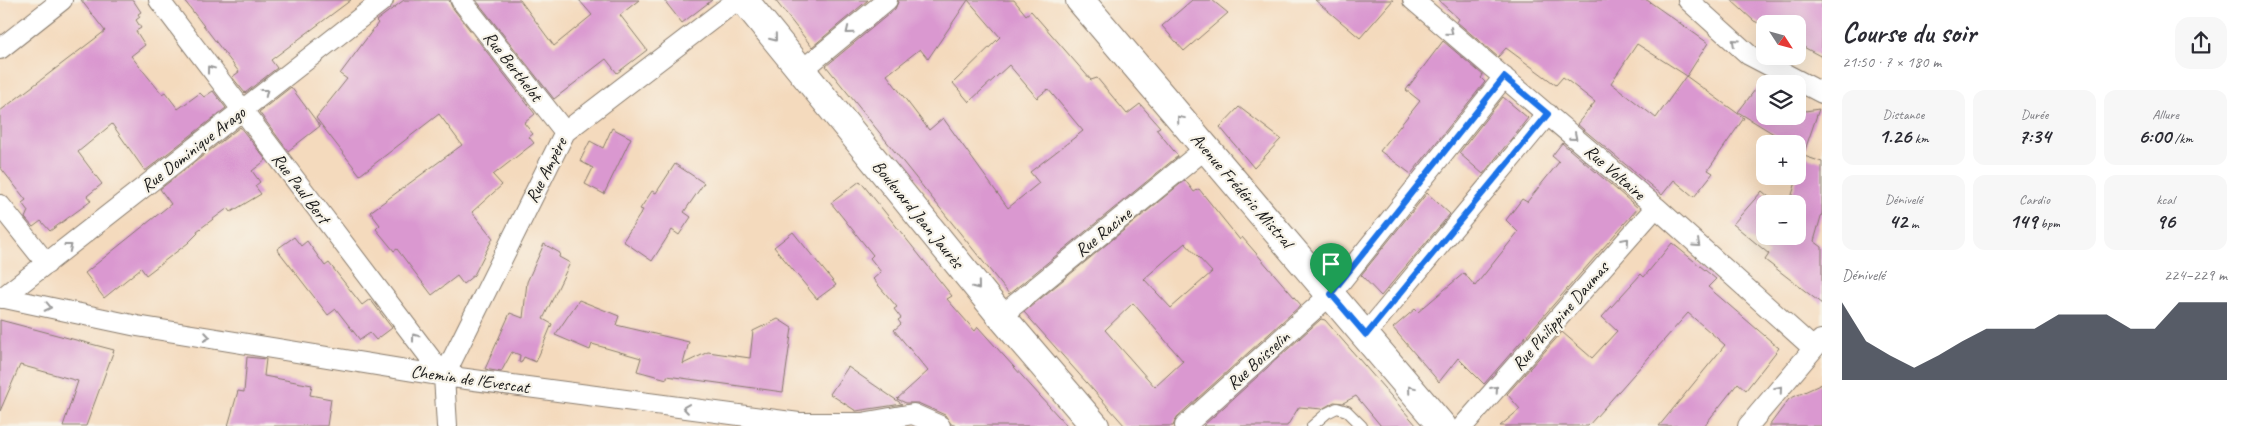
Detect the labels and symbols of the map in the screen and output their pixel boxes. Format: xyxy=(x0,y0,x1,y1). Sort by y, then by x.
north arrow xyxy=(1756,15,1806,65)
one-way arrow xyxy=(846,25,855,34)
one-way arrow xyxy=(1445,26,1454,35)
street label: Rue Berthelot xyxy=(479,27,548,107)
one-way arrow xyxy=(769,32,777,41)
one-way arrow xyxy=(1732,39,1741,48)
one-way arrow xyxy=(207,65,216,75)
one-way arrow xyxy=(259,89,269,98)
street label: Rue Dominique Arago xyxy=(136,100,251,197)
one-way arrow xyxy=(1178,116,1186,125)
street label: Avenue Frédéric Mistral xyxy=(1186,128,1300,254)
one-way arrow xyxy=(1569,131,1578,140)
street label: Rue Ampère xyxy=(520,133,572,206)
street label: Rue Voltaire xyxy=(1580,140,1651,205)
street label: Rue Paul Bert xyxy=(267,148,337,230)
street label: Boulevard Jean Jaurès xyxy=(868,156,969,274)
street label: Rue Racine xyxy=(1070,202,1136,261)
one-way arrow xyxy=(1620,238,1629,247)
one-way arrow xyxy=(1691,238,1700,247)
pin xyxy=(1310,243,1352,294)
one-way arrow xyxy=(63,244,72,253)
street label: Rue Philippine Daumas xyxy=(1507,256,1614,375)
one-way arrow xyxy=(971,280,980,289)
one-way arrow xyxy=(43,301,52,312)
street label: Rue Boisselin xyxy=(1222,325,1295,394)
one-way arrow xyxy=(203,332,212,342)
one-way arrow xyxy=(412,333,421,343)
street label: Chemin de l'Evescat xyxy=(409,360,533,398)
one-way arrow xyxy=(1407,385,1416,394)
one-way arrow xyxy=(1774,385,1783,394)
one-way arrow xyxy=(1490,386,1499,395)
one-way arrow xyxy=(681,403,689,414)

